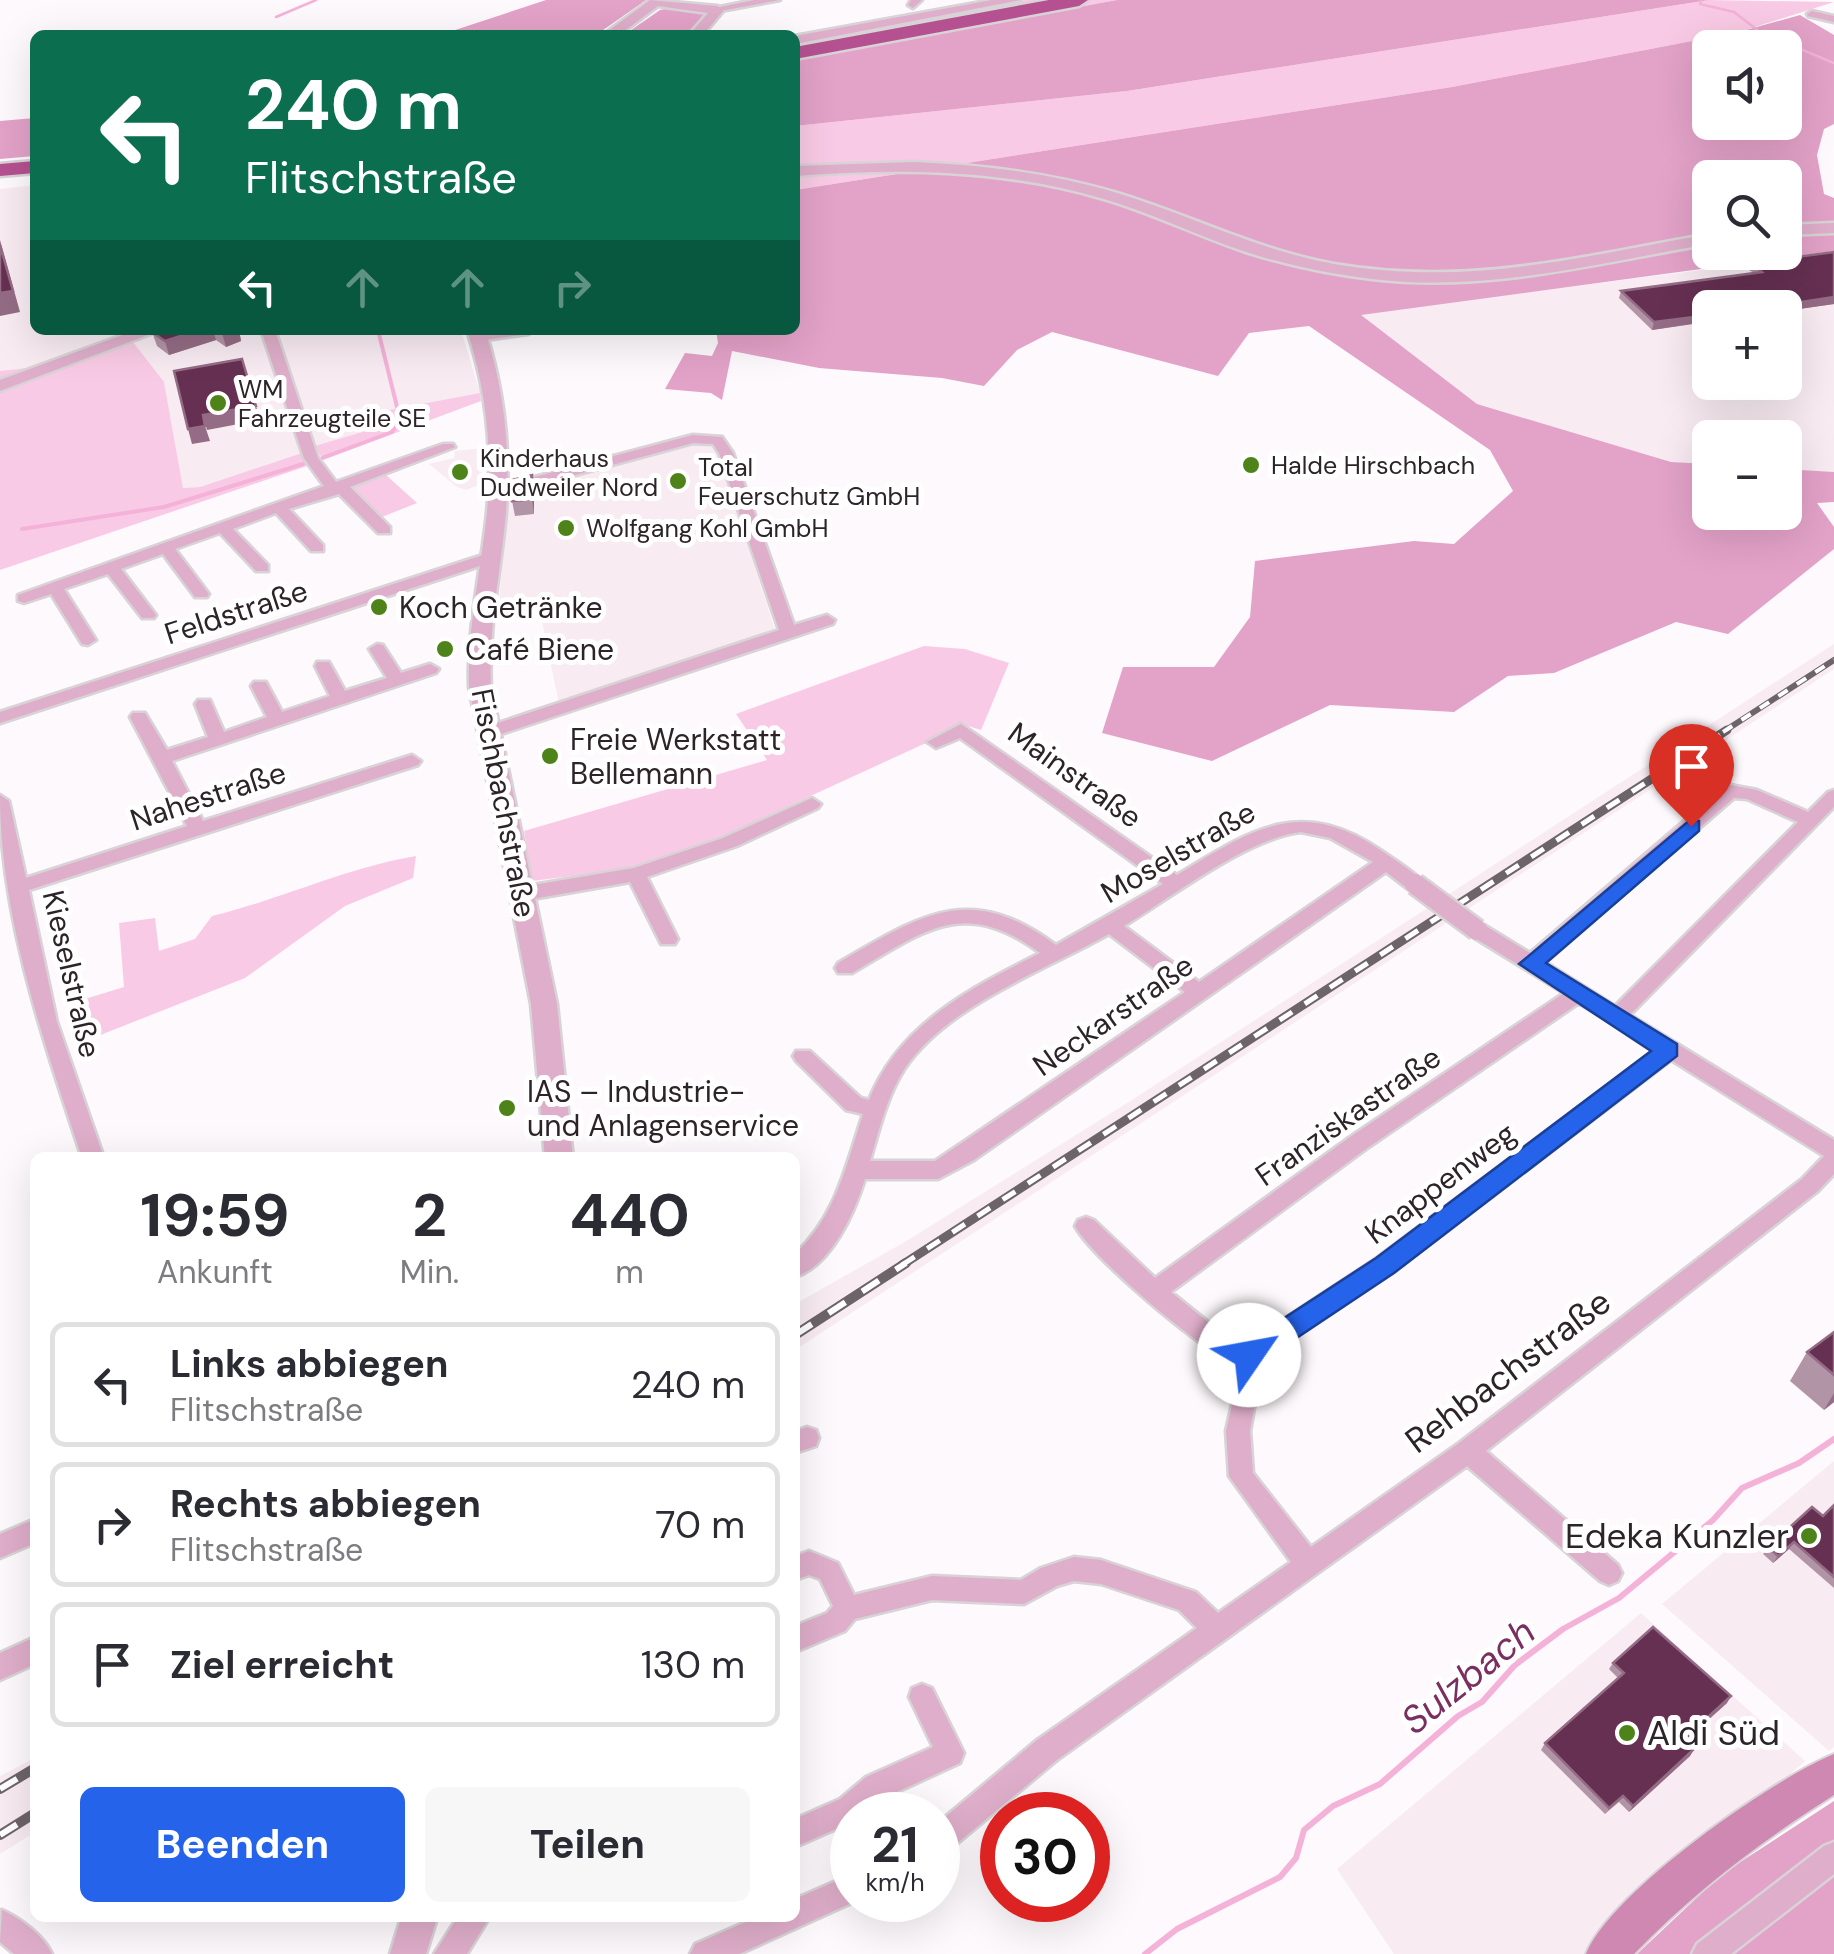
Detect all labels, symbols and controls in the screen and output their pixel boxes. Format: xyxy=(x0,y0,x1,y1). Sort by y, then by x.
map controls xyxy=(1692,30,1802,530)
button: sound xyxy=(1692,30,1802,140)
text: 240 m xyxy=(245,60,462,151)
icon: left xyxy=(80,70,210,200)
text: Flitschstraße xyxy=(245,148,517,207)
button: search xyxy=(1692,160,1802,270)
icon: left xyxy=(230,260,285,315)
icon: ahead xyxy=(335,260,390,315)
icon: ahead xyxy=(440,260,495,315)
icon: right xyxy=(545,260,600,315)
button: + xyxy=(1692,290,1802,400)
place label: WM Fahrzeugteile SE xyxy=(238,373,426,435)
marker: WM Fahrzeugteile SE xyxy=(207,392,229,414)
button: − xyxy=(1692,420,1802,530)
place label: Kinderhaus Dudweiler Nord xyxy=(480,442,658,504)
place label: Halde Hirschbach xyxy=(1271,449,1475,482)
place label: Total Feuerschutz GmbH xyxy=(698,451,920,513)
marker: Halde Hirschbach xyxy=(1240,454,1262,476)
marker: Kinderhaus Dudweiler Nord xyxy=(449,461,471,483)
marker: Total Feuerschutz GmbH xyxy=(667,470,689,492)
place label: Wolfgang Kohl GmbH xyxy=(586,512,828,545)
marker: Wolfgang Kohl GmbH xyxy=(555,517,577,539)
street label: Feldstraße xyxy=(160,571,312,653)
place label: Koch Getränke xyxy=(399,588,602,627)
marker: Koch Getränke xyxy=(368,596,390,618)
place label: Café Biene xyxy=(465,630,614,669)
marker: Café Biene xyxy=(434,638,456,660)
street label: Fischbachstraße xyxy=(463,685,545,921)
street label: Mainstraße xyxy=(1000,713,1150,837)
place label: Freie Werkstatt Bellemann xyxy=(570,720,781,793)
pin xyxy=(1649,724,1734,827)
icon: arrive xyxy=(1664,739,1719,794)
marker: Freie Werkstatt Bellemann xyxy=(539,745,561,767)
street label: Nahestraße xyxy=(125,753,291,839)
street label: Moselstraße xyxy=(1094,792,1262,912)
street label: Kieselstraße xyxy=(34,887,110,1061)
street label: Neckarstraße xyxy=(1025,945,1201,1085)
street label: Franziskastraße xyxy=(1248,1037,1448,1195)
place label: IAS – Industrie- und Anlagenservice xyxy=(527,1072,799,1145)
marker: IAS – Industrie- und Anlagenservice xyxy=(496,1097,518,1119)
street label: Knappenweg xyxy=(1357,1114,1523,1252)
text: 19:59 xyxy=(140,1176,290,1255)
text: 2 xyxy=(412,1176,447,1255)
text: 440 xyxy=(569,1176,690,1255)
text: Ankunft xyxy=(157,1251,273,1293)
text: Min. xyxy=(400,1251,459,1293)
text: m xyxy=(615,1251,644,1293)
street label: Rehbachstraße xyxy=(1396,1279,1620,1463)
position arrow xyxy=(1197,1303,1301,1407)
text: Links abbiegen xyxy=(170,1339,448,1389)
icon: left xyxy=(85,1357,140,1412)
text: 240 m xyxy=(631,1360,745,1410)
text: Flitschstraße xyxy=(170,1389,363,1431)
text: Rechts abbiegen xyxy=(170,1479,481,1529)
icon: right xyxy=(85,1497,140,1552)
text: 70 m xyxy=(655,1500,745,1550)
place label: Edeka Kunzler xyxy=(1565,1513,1789,1559)
marker: Edeka Kunzler xyxy=(1798,1525,1820,1547)
text: Flitschstraße xyxy=(170,1529,363,1571)
water label: Sulzbach xyxy=(1391,1607,1545,1745)
icon: arrive xyxy=(85,1637,140,1692)
text: Ziel erreicht xyxy=(170,1640,394,1690)
text: 130 m xyxy=(641,1640,745,1690)
place label: Aldi Süd xyxy=(1647,1710,1780,1756)
marker: Aldi Süd xyxy=(1616,1722,1638,1744)
button: Beenden xyxy=(80,1787,405,1902)
button: Teilen xyxy=(425,1787,750,1902)
speed limit sign: 30 xyxy=(980,1792,1110,1922)
text: 21 xyxy=(871,1812,919,1878)
text: km/h xyxy=(865,1866,925,1899)

